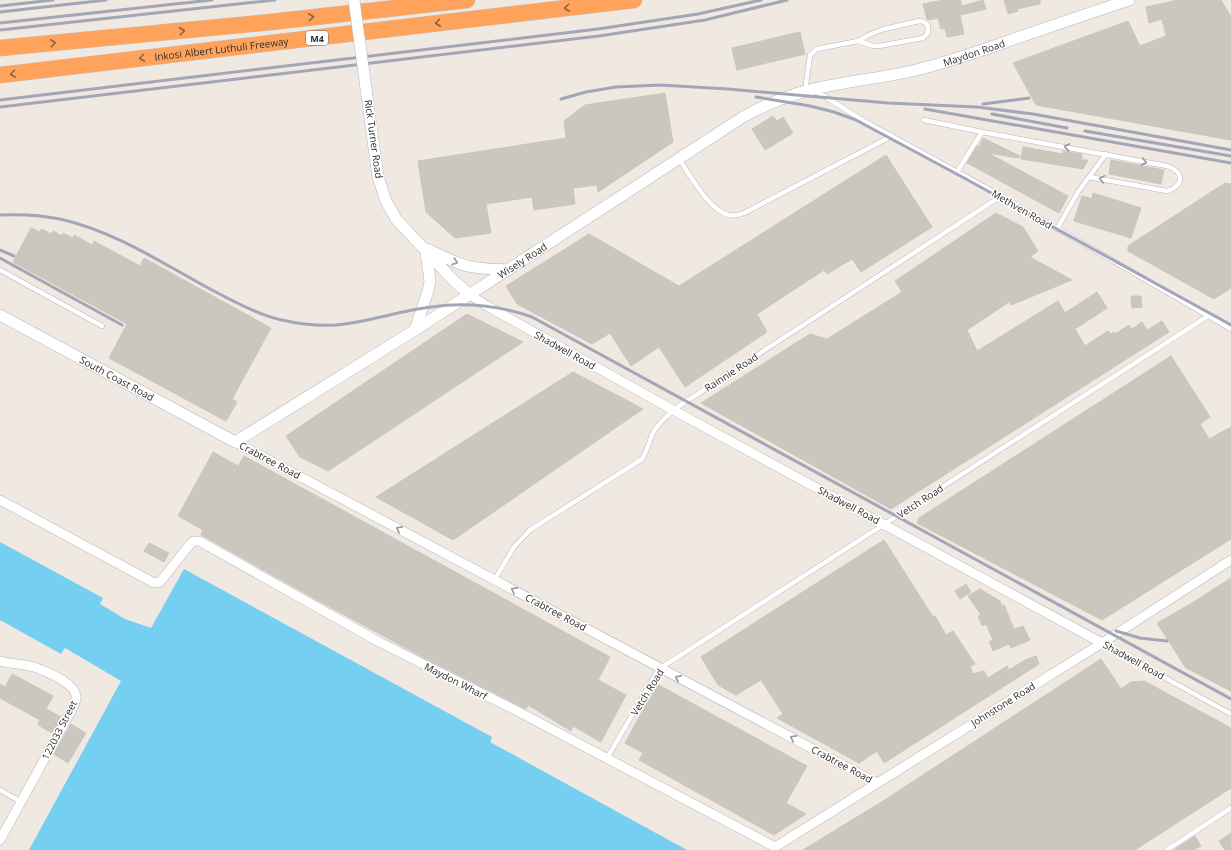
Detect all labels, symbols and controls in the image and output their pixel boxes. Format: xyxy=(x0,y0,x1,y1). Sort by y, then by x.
one-way arrow xyxy=(564,3,570,12)
one-way arrow xyxy=(308,13,314,22)
one-way arrow xyxy=(435,18,441,27)
one-way arrow xyxy=(179,26,185,35)
road number: M4 xyxy=(306,31,328,45)
street label: Inkosi Albert Luthuli Freeway xyxy=(154,34,290,64)
street label: Maydon Road xyxy=(941,36,1007,69)
one-way arrow xyxy=(50,39,56,48)
one-way arrow xyxy=(139,54,145,63)
one-way arrow xyxy=(10,69,16,78)
street label: Rick Turner Road xyxy=(362,99,386,179)
one-way arrow xyxy=(1064,143,1070,152)
one-way arrow xyxy=(1141,157,1147,165)
one-way arrow xyxy=(1098,176,1105,184)
street label: Methven Road xyxy=(989,186,1055,232)
street label: Wisely Road xyxy=(495,239,550,282)
one-way arrow xyxy=(451,257,458,265)
street label: Shadwell Road xyxy=(532,327,598,373)
street label: Rainnie Road xyxy=(702,349,760,395)
street label: South Coast Road xyxy=(77,352,157,404)
street label: Crabtree Road xyxy=(237,438,303,482)
street label: Vetch Road xyxy=(894,481,946,521)
street label: Shadwell Road xyxy=(816,483,882,527)
one-way arrow xyxy=(396,526,404,533)
one-way arrow xyxy=(511,587,518,594)
street label: Crabtree Road xyxy=(523,590,589,634)
street label: Shadwell Road xyxy=(1101,637,1167,683)
street label: Maydon Wharf xyxy=(422,659,490,703)
street label: Vetch Road xyxy=(627,666,667,718)
one-way arrow xyxy=(675,675,682,683)
street label: Johnstone Road xyxy=(967,679,1038,730)
street label: 122033 Street xyxy=(38,698,80,762)
one-way arrow xyxy=(790,736,797,743)
street label: Crabtree Road xyxy=(809,742,875,786)

